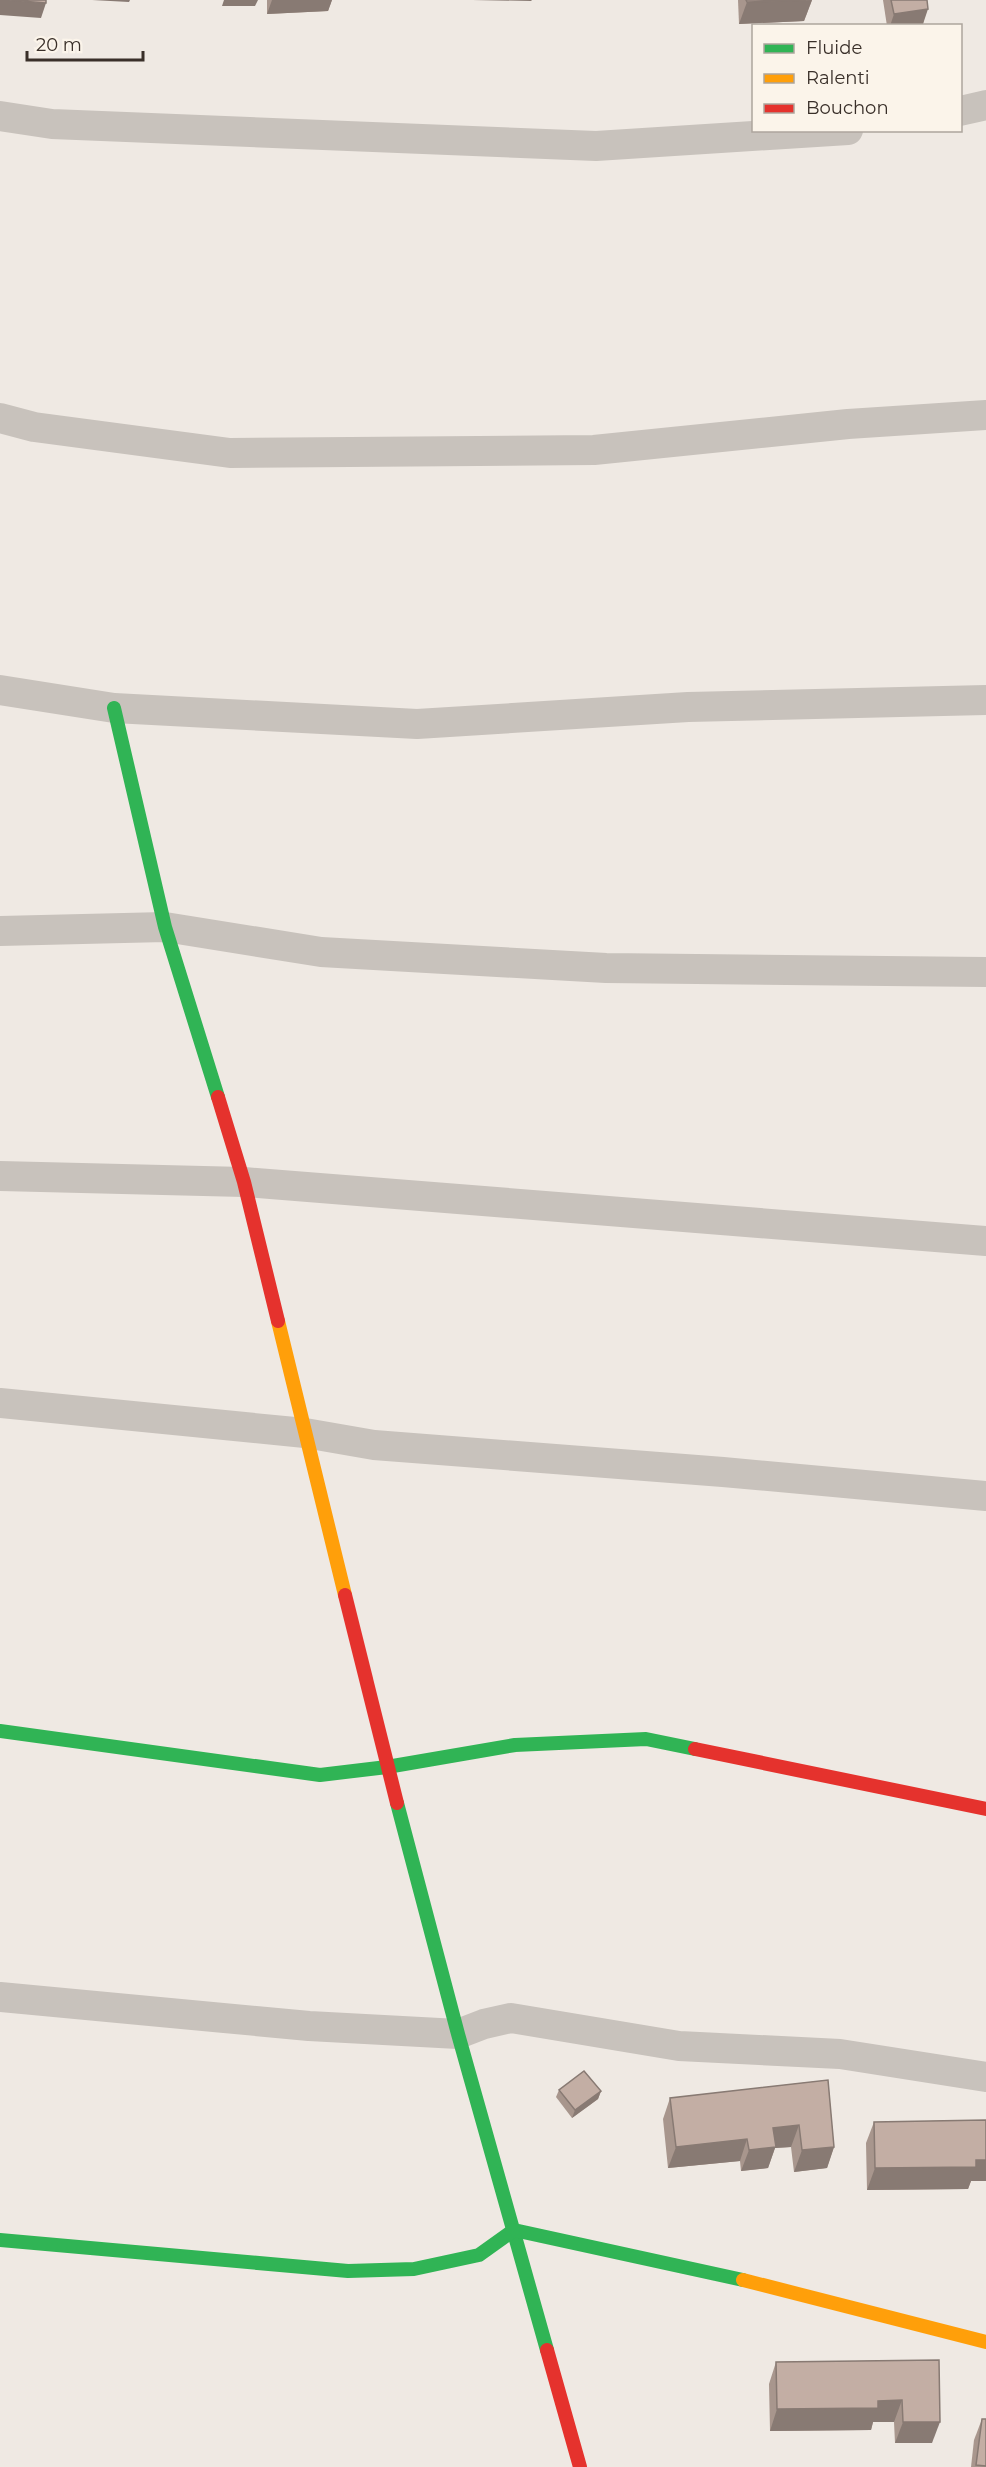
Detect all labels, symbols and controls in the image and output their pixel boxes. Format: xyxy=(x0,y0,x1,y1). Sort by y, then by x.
scale bar xyxy=(27,24,142,62)
legend xyxy=(752,24,962,132)
text: 20 m xyxy=(36,34,82,56)
text: Fluide xyxy=(806,37,862,59)
text: Ralenti xyxy=(806,67,870,89)
text: Bouchon xyxy=(806,97,889,119)

